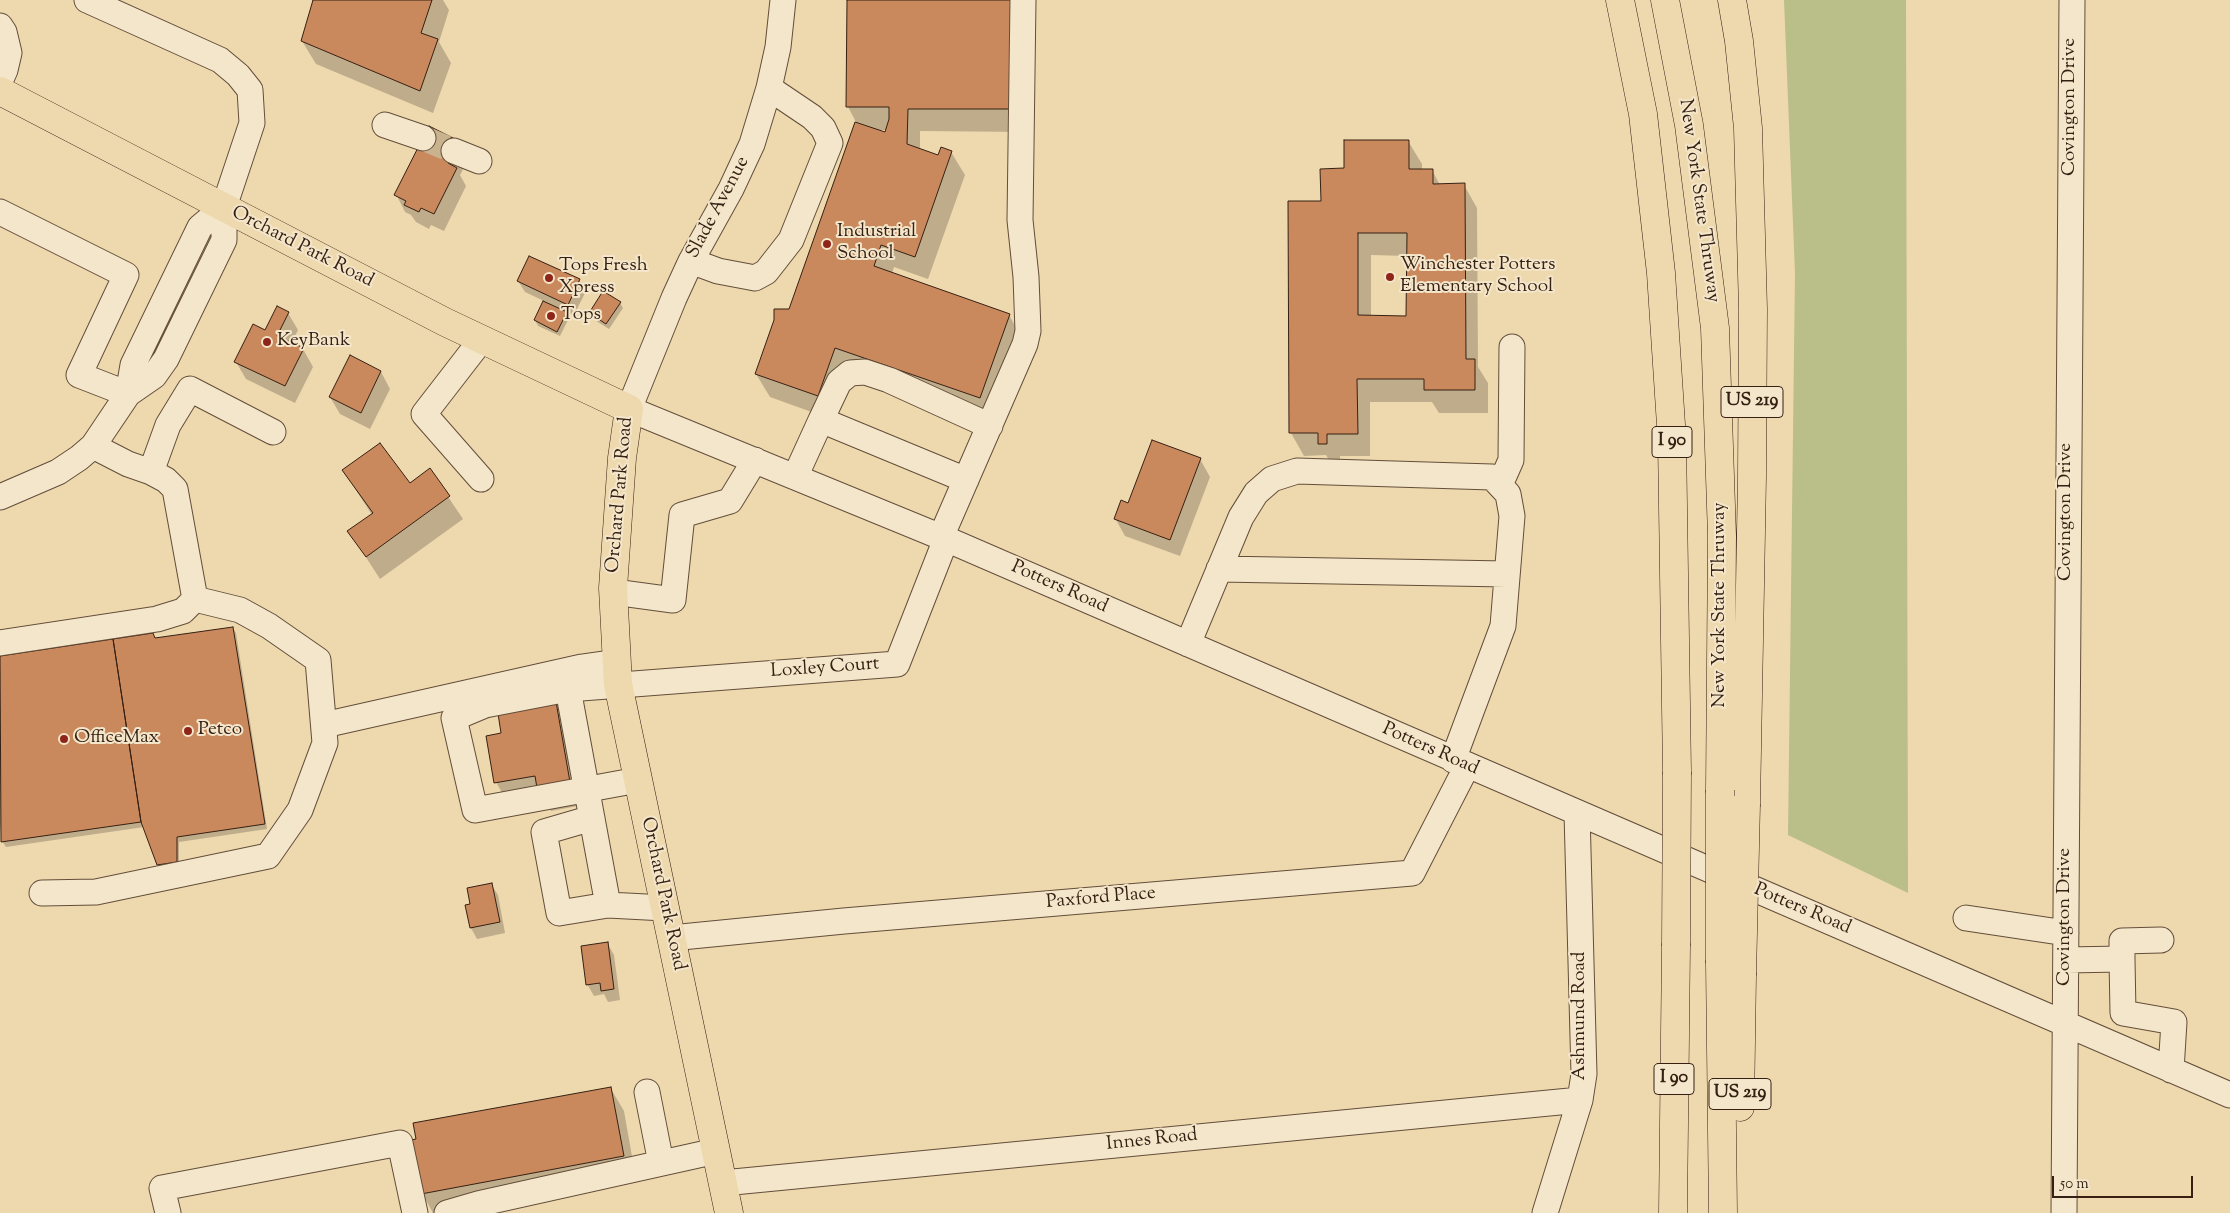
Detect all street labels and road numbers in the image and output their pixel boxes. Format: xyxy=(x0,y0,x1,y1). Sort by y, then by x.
street label: Covington Drive xyxy=(2060,38,2082,176)
street label: New York State Thruway xyxy=(1672,98,1724,304)
street label: Slade Avenue xyxy=(683,153,755,263)
street label: Orchard Park Road xyxy=(227,202,377,294)
road number: US 219 xyxy=(1721,387,1783,418)
street label: Orchard Park Road xyxy=(603,416,639,574)
road number: I 90 xyxy=(1652,427,1692,458)
street label: Covington Drive xyxy=(2056,443,2078,581)
street label: New York State Thruway xyxy=(1710,502,1732,708)
street label: Potters Road xyxy=(1007,557,1111,619)
street label: Loxley Court xyxy=(770,654,880,684)
street label: Potters Road xyxy=(1378,719,1482,781)
street label: Orchard Park Road xyxy=(635,815,689,973)
street label: Covington Drive xyxy=(2055,848,2077,986)
street label: Potters Road xyxy=(1750,879,1854,941)
street label: Paxford Place xyxy=(1045,883,1157,915)
street label: Ashmund Road xyxy=(1570,951,1592,1081)
road number: I 90 xyxy=(1654,1064,1694,1094)
road number: US 219 xyxy=(1709,1078,1771,1110)
street label: Innes Road xyxy=(1105,1125,1199,1157)

